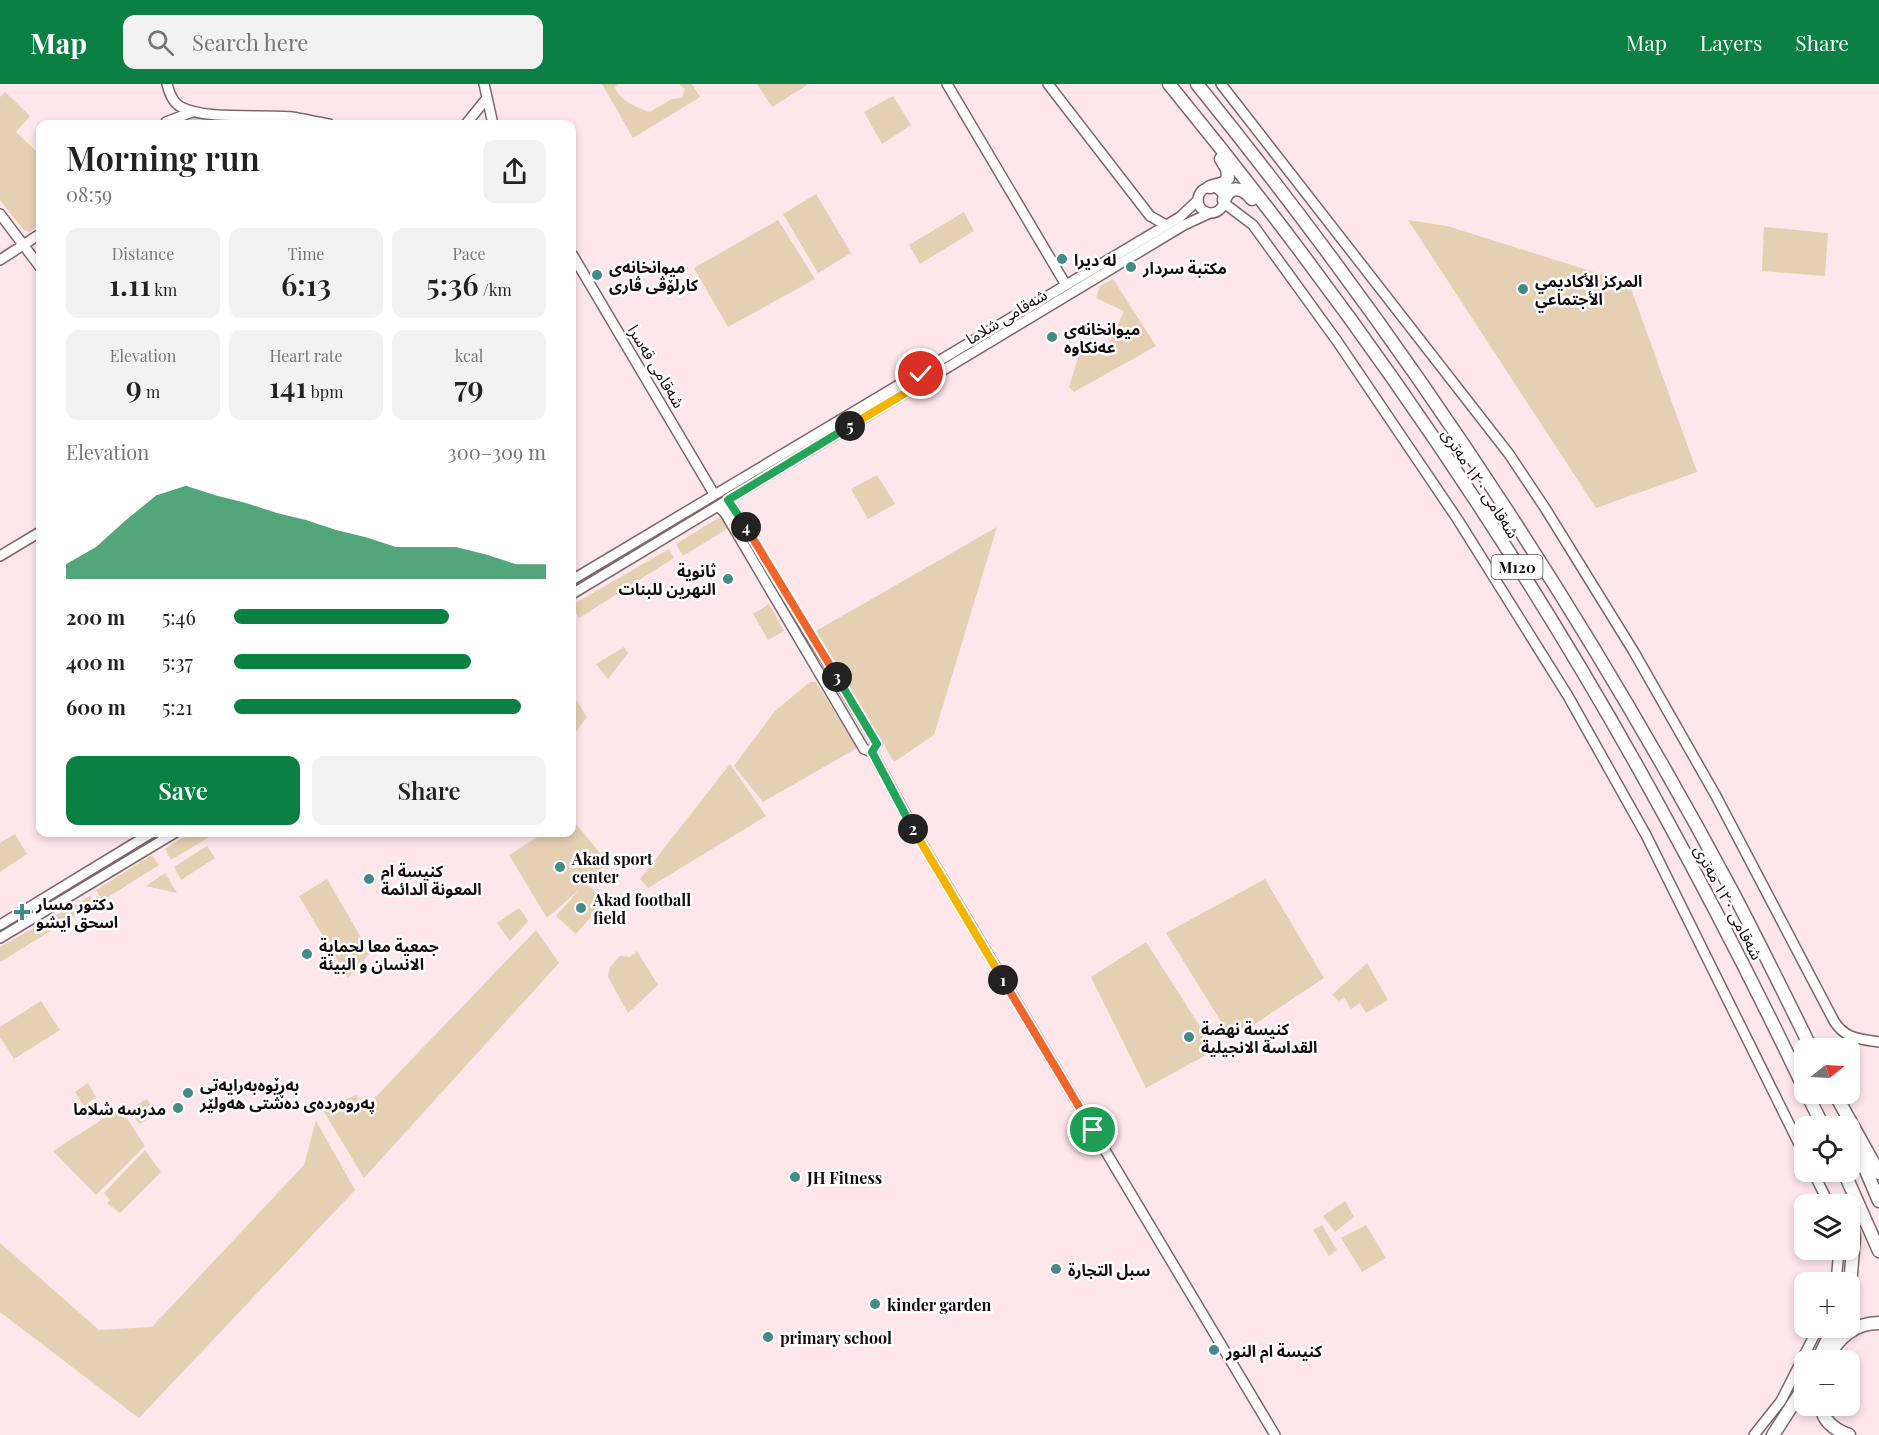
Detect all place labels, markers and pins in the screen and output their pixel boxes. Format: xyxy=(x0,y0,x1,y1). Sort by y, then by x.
place label: له ديرا xyxy=(1074,249,1117,270)
marker: له ديرا xyxy=(1055,252,1069,266)
place label: میوانخانەی کارلۆڤی ڤاری xyxy=(609,256,699,295)
place label: مكتبة سردار xyxy=(1142,257,1227,278)
marker: مكتبة سردار xyxy=(1124,260,1138,274)
marker: میوانخانەی کارلۆڤی ڤاری xyxy=(590,268,604,282)
place label: المركز الأكاديمي الأجتماعي xyxy=(1535,270,1643,312)
marker: المركز الأكاديمي الأجتماعي xyxy=(1516,282,1530,296)
place label: میوانخانەی عەنکاوە xyxy=(1064,318,1140,357)
marker: میوانخانەی عەنکاوە xyxy=(1045,330,1059,344)
pin xyxy=(895,348,946,399)
pin: 5 xyxy=(835,411,865,441)
pin: 4 xyxy=(731,512,761,542)
place label: ثانوية النهرين للبنات xyxy=(619,560,716,599)
marker: ثانوية النهرين للبنات xyxy=(721,572,735,586)
pin: 3 xyxy=(822,662,852,692)
pin: 2 xyxy=(898,814,928,844)
place label: Akad sport center xyxy=(571,848,653,887)
place label: كنيسة ام المعونة الدائمة xyxy=(381,860,482,899)
marker: Akad sport center xyxy=(553,860,567,874)
marker: كنيسة ام المعونة الدائمة xyxy=(362,872,376,886)
place label: Akad football field xyxy=(592,889,691,928)
place label: دكتور مسار اسحق ايشو xyxy=(35,893,118,933)
marker: Akad football field xyxy=(574,901,588,915)
marker: دكتور مسار اسحق ايشو xyxy=(13,903,31,921)
place label: جمعية معا لحماية الانسان و البيئة xyxy=(319,935,439,974)
marker: جمعية معا لحماية الانسان و البيئة xyxy=(300,947,314,961)
pin: 1 xyxy=(988,965,1018,995)
place label: كنيسة نهضة القداسة الانجيلية xyxy=(1201,1018,1317,1057)
marker: كنيسة نهضة القداسة الانجيلية xyxy=(1182,1030,1196,1044)
place label: بەڕێوەبەرایەتی پەروەردەی دەشتی هەولێر xyxy=(199,1074,375,1113)
marker: بەڕێوەبەرایەتی پەروەردەی دەشتی هەولێر xyxy=(181,1086,195,1100)
place label: مدرسه‌ شلاما xyxy=(73,1098,166,1119)
marker: مدرسه‌ شلاما xyxy=(171,1101,185,1115)
pin xyxy=(1067,1104,1118,1155)
place label: JH Fitness xyxy=(806,1167,882,1188)
marker: JH Fitness xyxy=(788,1170,802,1184)
place label: سبل التجارة xyxy=(1068,1259,1150,1280)
marker: سبل التجارة xyxy=(1049,1262,1063,1276)
place label: kinder garden xyxy=(887,1294,991,1315)
marker: kinder garden xyxy=(868,1297,882,1311)
place label: primary school xyxy=(780,1327,892,1348)
marker: primary school xyxy=(761,1330,775,1344)
place label: كنيسة ام النور xyxy=(1225,1340,1323,1363)
marker: كنيسة ام النور xyxy=(1207,1343,1221,1357)

